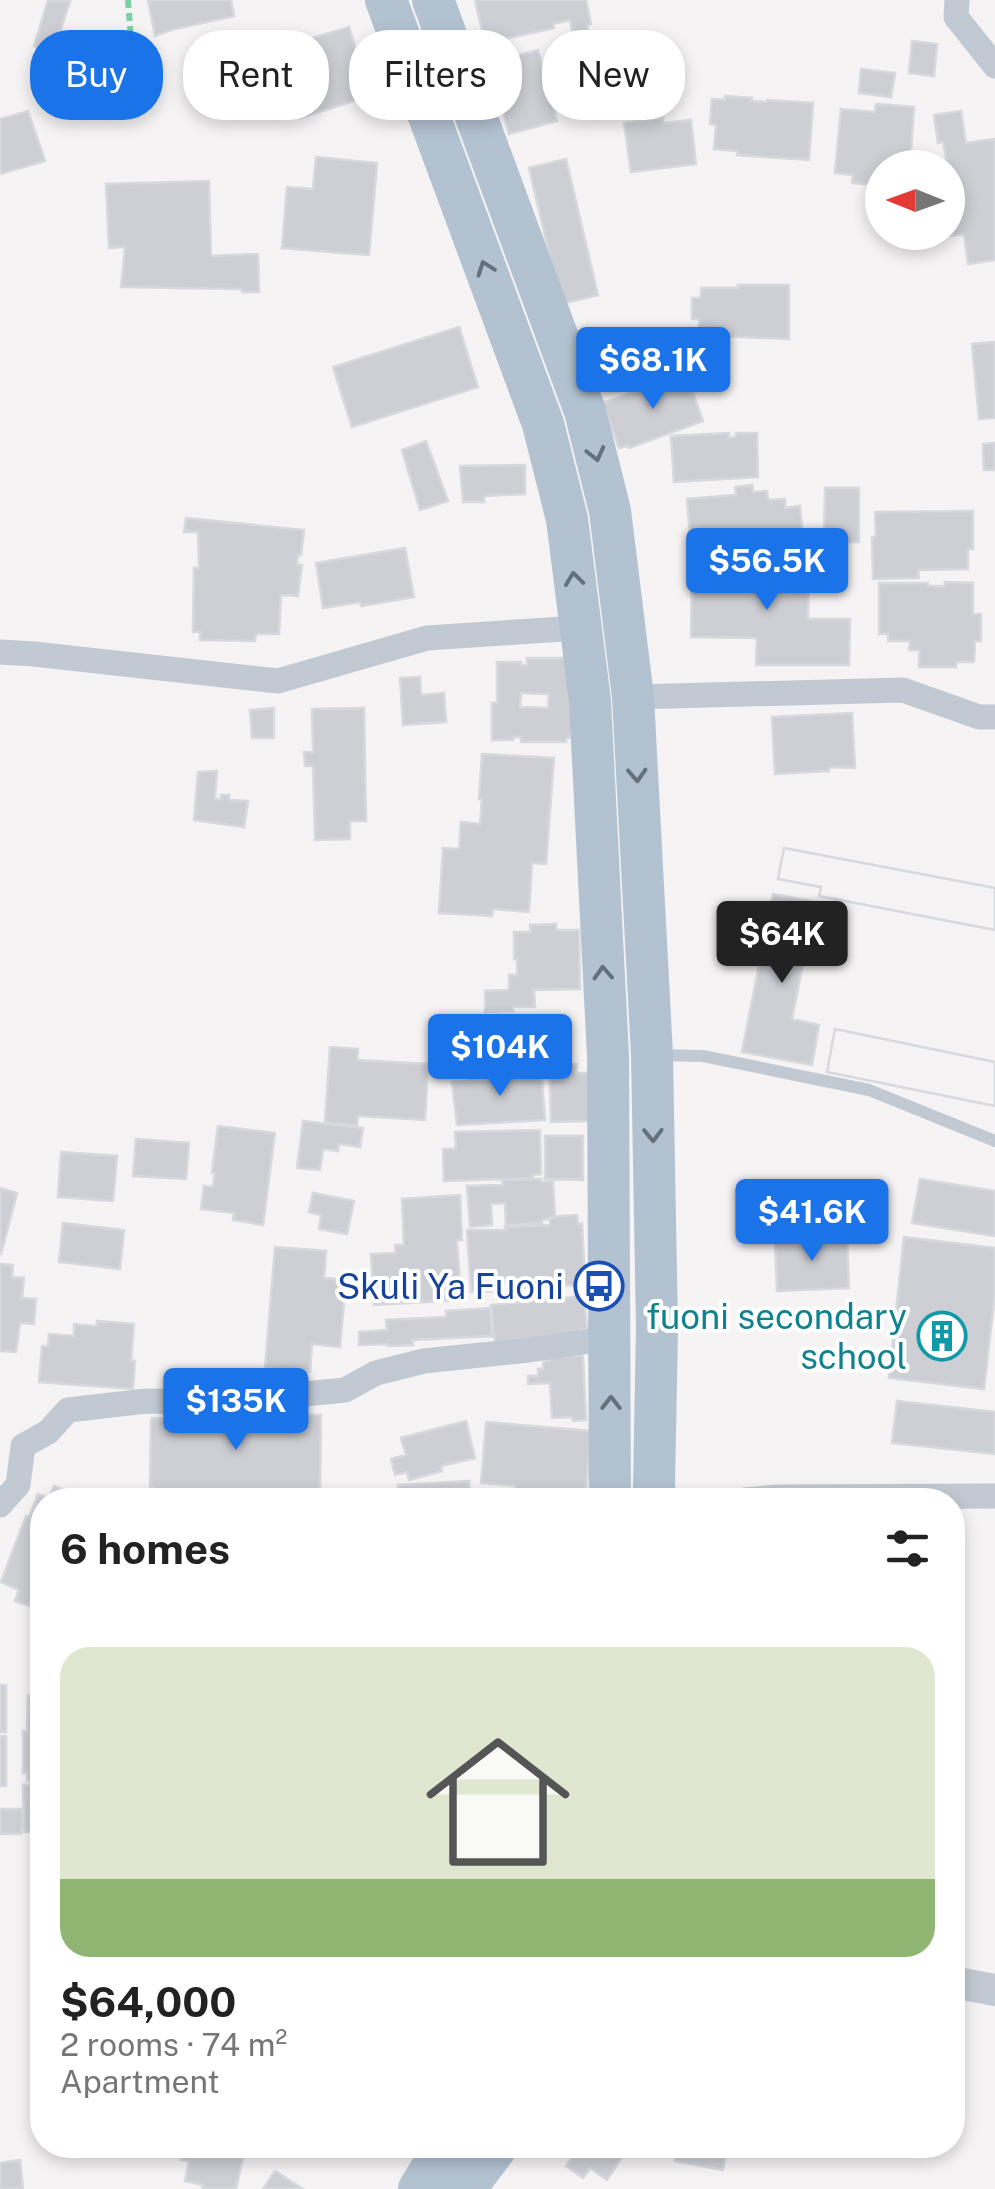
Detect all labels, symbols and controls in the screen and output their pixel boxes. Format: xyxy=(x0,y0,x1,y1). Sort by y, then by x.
chip: Buy xyxy=(30,30,163,120)
chip: Rent xyxy=(183,30,329,120)
chip: Filters xyxy=(349,30,522,120)
chip: New xyxy=(542,30,685,120)
north arrow xyxy=(865,150,965,250)
map controls xyxy=(865,150,965,250)
one-way arrow xyxy=(477,260,497,278)
pin: $68.1K xyxy=(572,327,734,412)
text: $68.1K xyxy=(598,341,708,378)
one-way arrow xyxy=(584,445,605,462)
pin: $56.5K xyxy=(686,528,848,613)
text: $56.5K xyxy=(708,542,826,579)
one-way arrow xyxy=(565,571,586,587)
one-way arrow xyxy=(627,768,648,784)
pin: $64K xyxy=(723,901,841,986)
text: $64K xyxy=(739,915,825,952)
one-way arrow xyxy=(593,964,614,980)
pin: $104K xyxy=(430,1014,570,1099)
text: $104K xyxy=(450,1028,550,1065)
one-way arrow xyxy=(643,1128,664,1144)
pin: $41.6K xyxy=(731,1179,893,1264)
text: $41.6K xyxy=(757,1193,867,1230)
bus stop icon: Skuli Ya Fuoni xyxy=(573,1260,625,1312)
place label: Skuli Ya Fuoni xyxy=(337,1266,564,1307)
place label: fuoni secondary school xyxy=(646,1296,907,1377)
building icon: fuoni secondary school xyxy=(916,1310,968,1362)
pin: $135K xyxy=(166,1368,306,1453)
text: $135K xyxy=(185,1382,287,1419)
one-way arrow xyxy=(600,1394,622,1410)
icon: filters xyxy=(880,1521,935,1576)
text: 6 homes xyxy=(60,1524,230,1573)
icon: home xyxy=(408,1712,588,1892)
text: $64,000 xyxy=(60,1977,236,2026)
text: 2 rooms · 74 m² xyxy=(60,2026,287,2063)
text: Apartment xyxy=(60,2063,220,2100)

